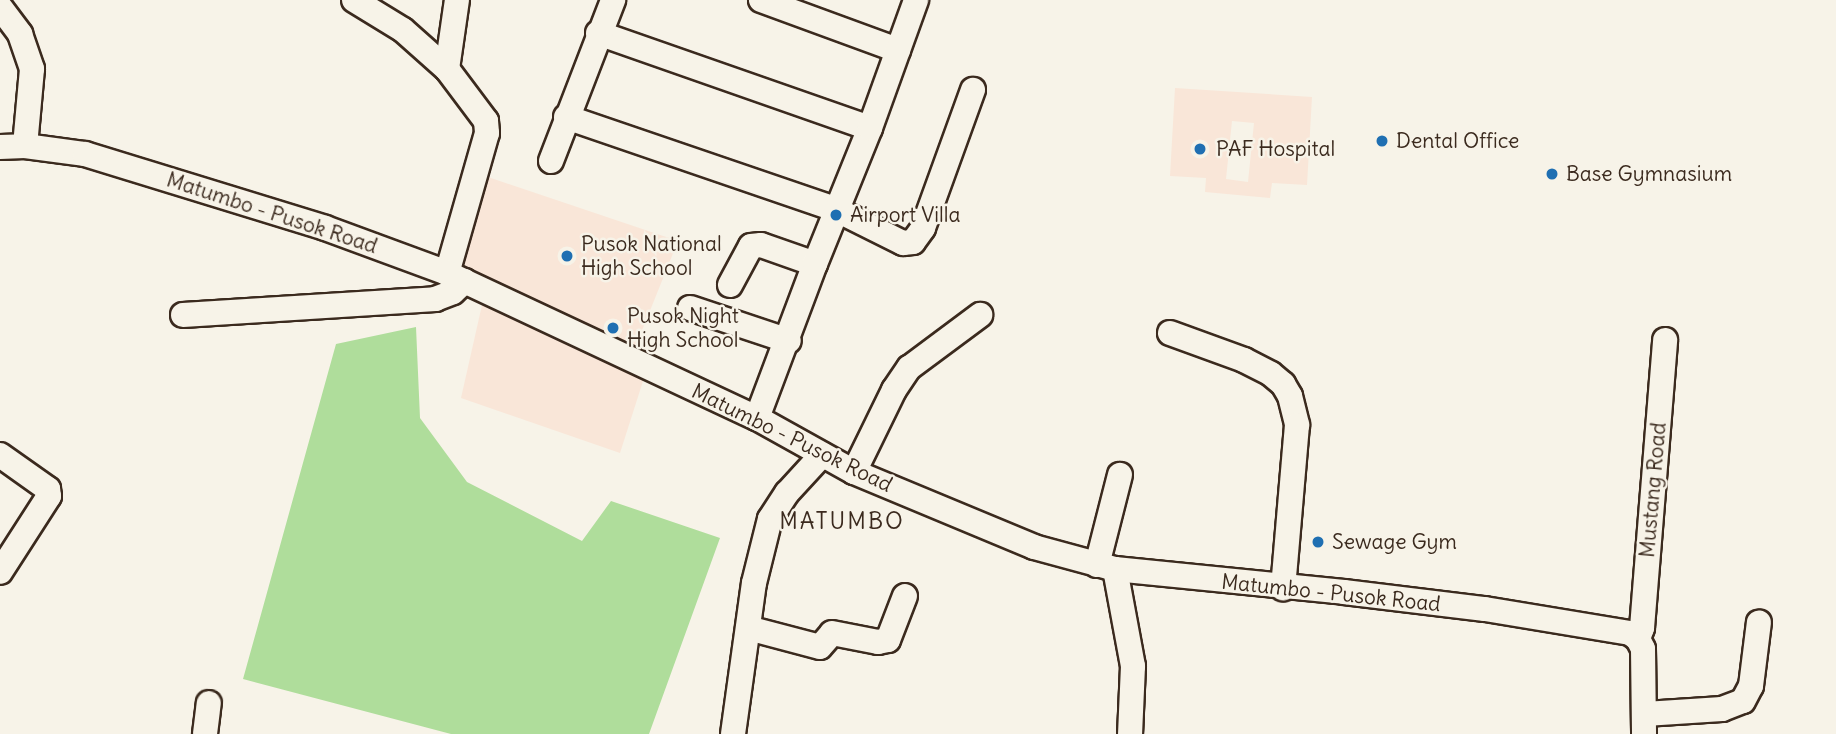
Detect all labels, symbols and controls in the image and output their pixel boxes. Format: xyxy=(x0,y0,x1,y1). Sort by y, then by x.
place label: Dental Office xyxy=(1396,128,1519,154)
marker: Dental Office xyxy=(1374,133,1390,149)
place label: PAF Hospital xyxy=(1216,136,1335,162)
marker: PAF Hospital xyxy=(1190,139,1210,159)
place label: Base Gymnasium xyxy=(1566,161,1732,187)
marker: Base Gymnasium xyxy=(1544,166,1560,182)
street label: Matumbo - Pusok Road xyxy=(163,167,381,259)
place label: Airport Villa xyxy=(850,202,960,228)
marker: Airport Villa xyxy=(828,207,844,223)
place label: Pusok National High School xyxy=(581,231,722,281)
marker: Pusok National High School xyxy=(559,248,575,264)
place label: Pusok Night High School xyxy=(627,303,739,353)
marker: Pusok Night High School xyxy=(605,320,621,336)
street label: Matumbo - Pusok Road xyxy=(688,378,896,498)
street label: Mustang Road xyxy=(1635,421,1671,559)
district label: MATUMBO xyxy=(780,507,904,535)
place label: Sewage Gym xyxy=(1332,529,1457,555)
marker: Sewage Gym xyxy=(1310,534,1326,550)
street label: Matumbo - Pusok Road xyxy=(1220,569,1442,617)

